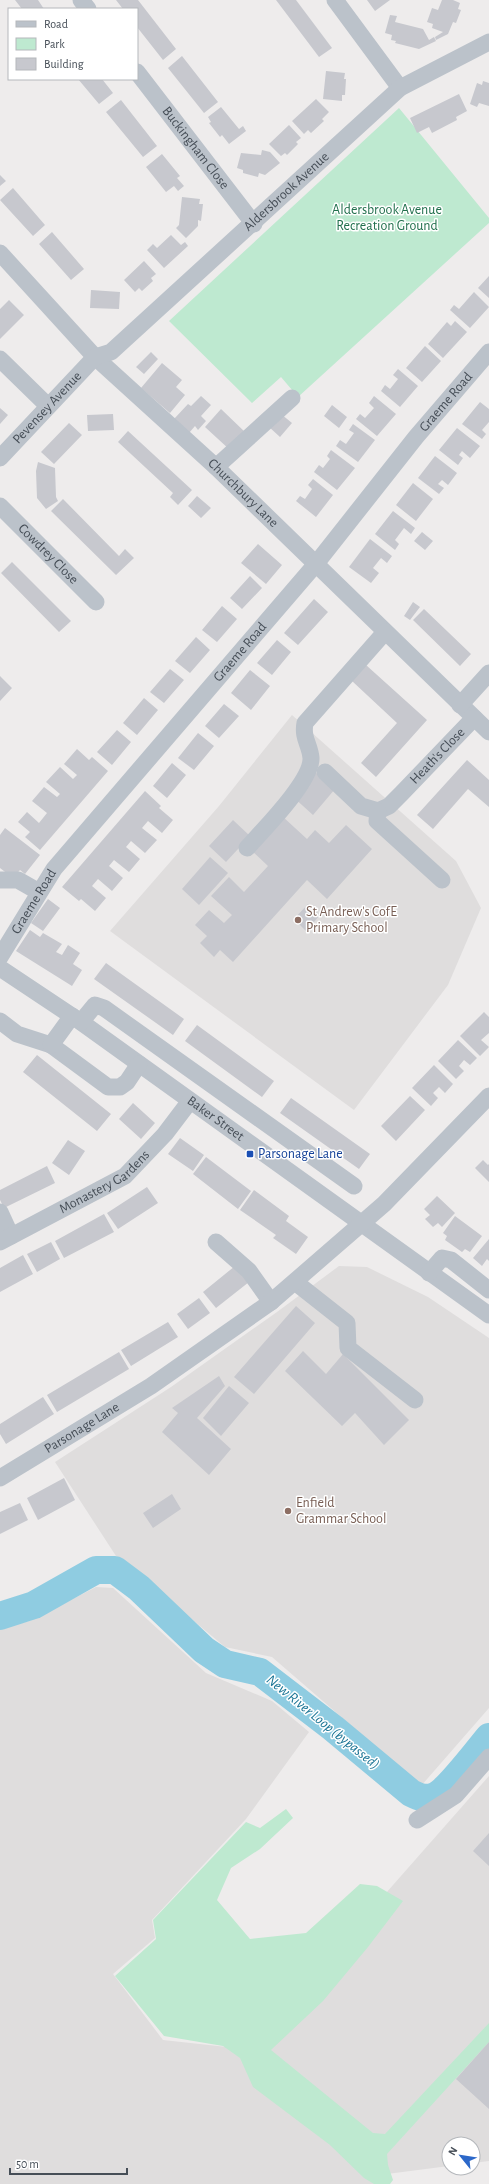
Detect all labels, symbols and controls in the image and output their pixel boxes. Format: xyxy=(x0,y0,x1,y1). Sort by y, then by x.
legend xyxy=(8,8,138,80)
text: Road xyxy=(44,18,68,30)
text: Park xyxy=(44,38,65,50)
text: Building xyxy=(44,58,84,70)
street label: Buckingham Close xyxy=(159,104,232,192)
street label: Aldersbrook Avenue xyxy=(241,150,332,234)
park label: Aldersbrook Avenue Recreation Ground xyxy=(332,203,442,233)
street label: Pevensey Avenue xyxy=(10,369,84,447)
street label: Graeme Road xyxy=(417,370,475,434)
street label: Churchbury Lane xyxy=(205,456,281,530)
street label: Cowdrey Close xyxy=(15,521,81,587)
street label: Graeme Road xyxy=(211,620,269,685)
street label: Heath's Close xyxy=(407,725,468,787)
street label: Graeme Road xyxy=(9,867,59,937)
place label: St Andrew's CofE Primary School xyxy=(306,905,397,935)
marker: St Andrew's CofE Primary School xyxy=(293,915,303,925)
street label: Baker Street xyxy=(184,1094,247,1144)
place label: Parsonage Lane xyxy=(258,1147,343,1161)
street label: Monastery Gardens xyxy=(57,1148,152,1216)
marker: Parsonage Lane xyxy=(245,1149,255,1159)
street label: Parsonage Lane xyxy=(42,1400,122,1456)
place label: Enfield Grammar School xyxy=(296,1496,386,1526)
marker: Enfield Grammar School xyxy=(283,1506,293,1516)
water label: New River Loop (bypassed) xyxy=(264,1672,382,1772)
north arrow xyxy=(441,2136,481,2176)
text: N xyxy=(446,2145,459,2157)
scale bar xyxy=(10,2150,127,2176)
text: 50 m xyxy=(16,2158,39,2170)

